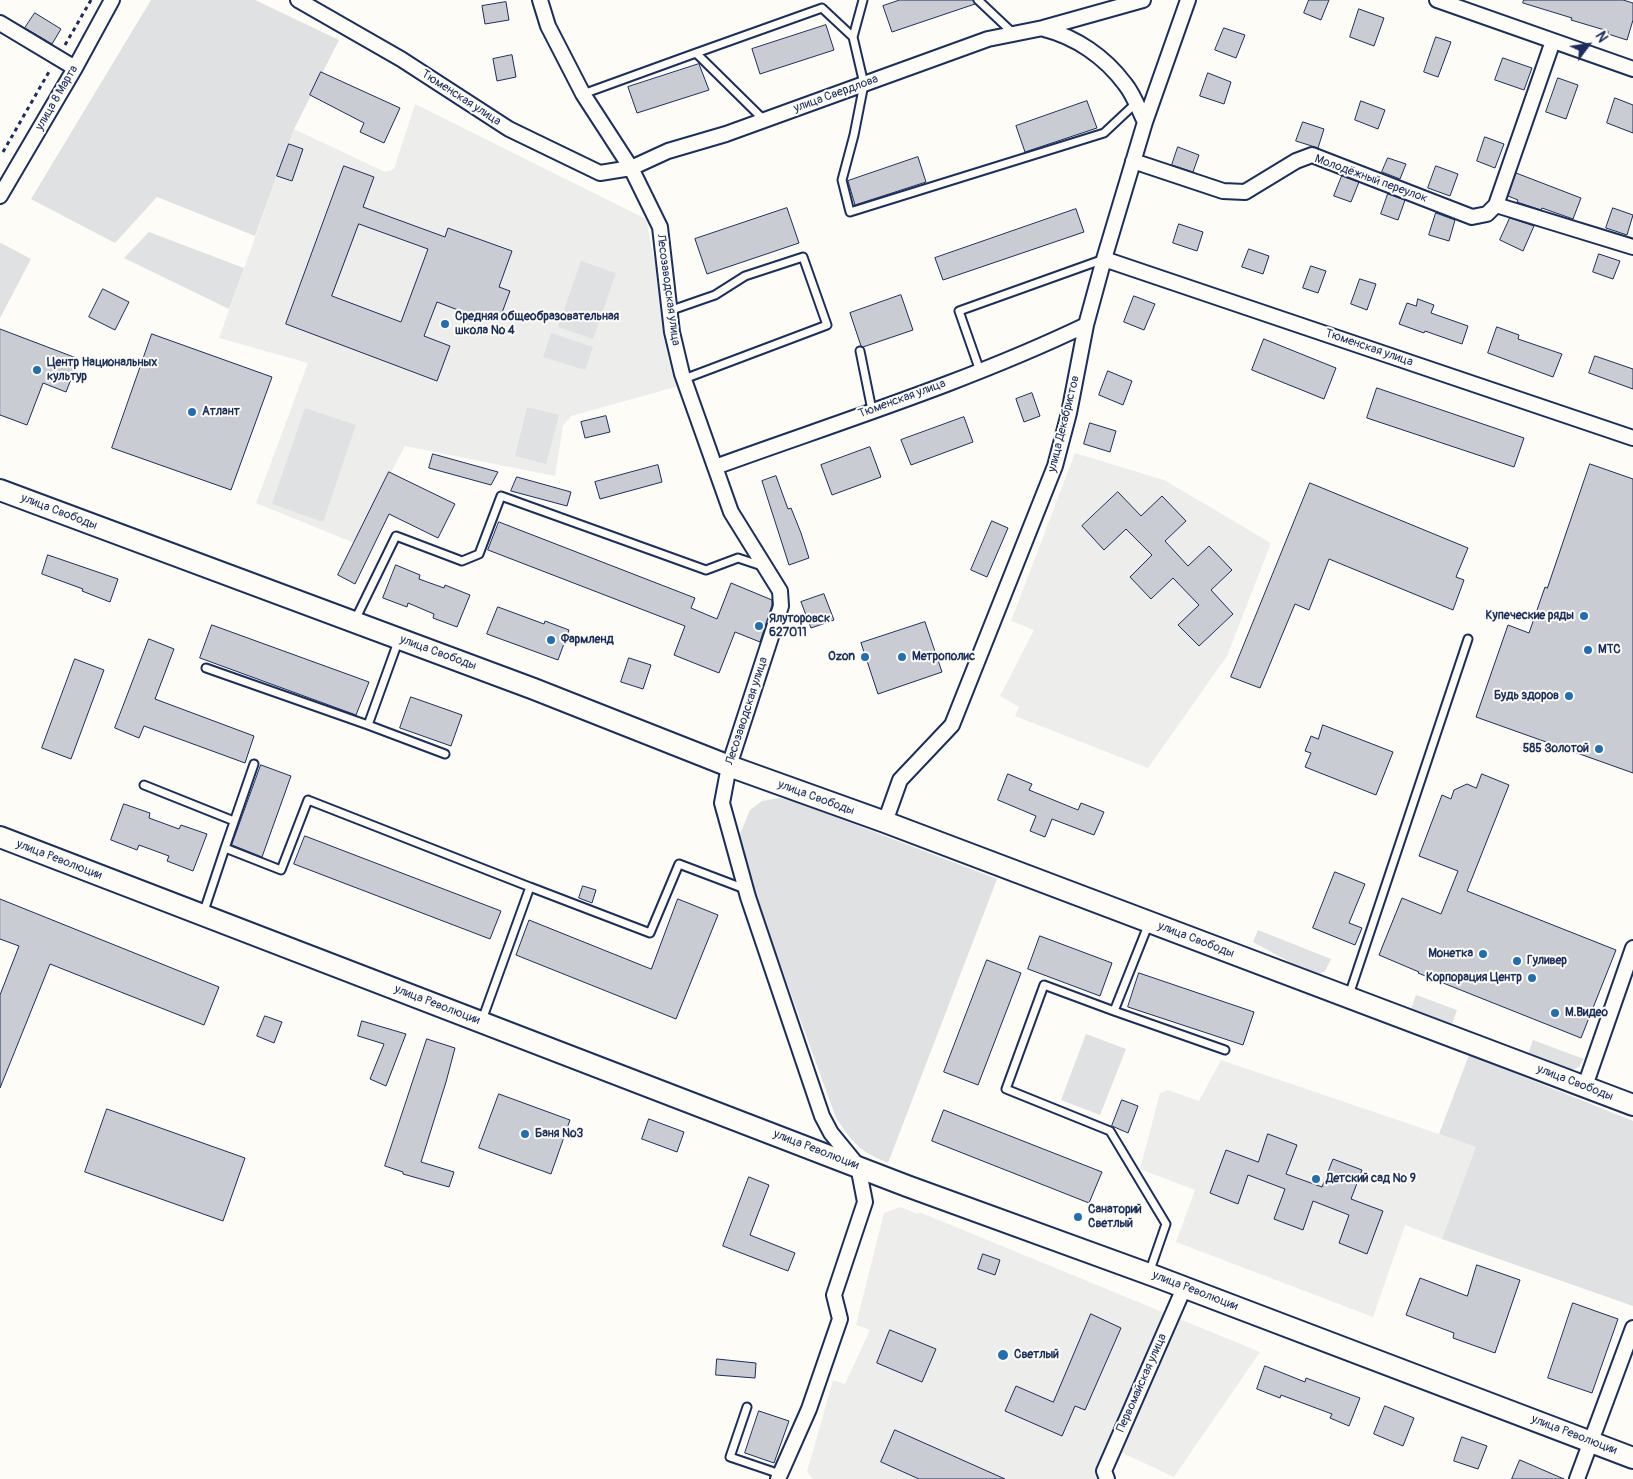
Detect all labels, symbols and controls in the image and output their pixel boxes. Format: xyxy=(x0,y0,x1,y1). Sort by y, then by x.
north arrow xyxy=(1563,20,1613,70)
text: N xyxy=(1592,29,1611,45)
street label: улица 8 Марта xyxy=(33,63,81,133)
street label: Тюменская улица xyxy=(419,67,503,129)
street label: улица Свердлова xyxy=(792,72,880,116)
street label: Молодёжный переулок xyxy=(1313,152,1429,206)
street label: Лесозаводская улица xyxy=(653,233,683,347)
place label: Средняя общеобразовательная школа № 4 xyxy=(455,310,619,338)
marker: Средняя общеобразовательная школа № 4 xyxy=(439,318,451,330)
street label: Тюменская улица xyxy=(1323,326,1415,370)
place label: Центр Национальных культур xyxy=(47,356,157,384)
marker: Центр Национальных культур xyxy=(31,364,43,376)
street label: улица Декабристов xyxy=(1045,374,1083,474)
street label: Тюменская улица xyxy=(856,377,948,421)
place label: Атлант xyxy=(202,405,240,419)
marker: Атлант xyxy=(186,406,198,418)
street label: улица Свободы xyxy=(19,491,99,533)
place label: Купеческие ряды xyxy=(1486,609,1574,623)
marker: Купеческие ряды xyxy=(1578,610,1590,622)
place label: Ялуторовск 627011 xyxy=(769,612,830,640)
marker: Ялуторовск 627011 xyxy=(753,620,765,632)
street label: улица Свободы xyxy=(398,632,478,674)
place label: Фармленд xyxy=(561,633,614,647)
marker: Фармленд xyxy=(545,634,557,646)
place label: МТС xyxy=(1598,643,1621,657)
marker: МТС xyxy=(1582,644,1594,656)
place label: Ozon xyxy=(828,650,855,664)
place label: Метрополис xyxy=(912,650,975,664)
marker: Ozon xyxy=(859,651,871,663)
marker: Метрополис xyxy=(896,651,908,663)
street label: Лесозаводская улица xyxy=(723,655,771,767)
place label: Будь здоров xyxy=(1494,689,1559,703)
marker: Будь здоров xyxy=(1563,690,1575,702)
place label: 585 Золотой xyxy=(1523,742,1589,756)
marker: 585 Золотой xyxy=(1593,743,1605,755)
street label: улица Свободы xyxy=(776,777,856,819)
street label: улица Революции xyxy=(14,837,104,883)
street label: улица Свободы xyxy=(1156,919,1236,961)
place label: Монетка xyxy=(1428,947,1473,961)
marker: Монетка xyxy=(1477,948,1489,960)
place label: Гуливер xyxy=(1527,954,1567,968)
marker: Гуливер xyxy=(1511,955,1523,967)
place label: Корпорация Центр xyxy=(1426,971,1522,985)
marker: Корпорация Центр xyxy=(1526,972,1538,984)
street label: улица Революции xyxy=(392,982,482,1028)
place label: М.Видео xyxy=(1565,1006,1608,1020)
marker: М.Видео xyxy=(1549,1007,1561,1019)
street label: улица Свободы xyxy=(1535,1062,1615,1104)
place label: Баня №3 xyxy=(535,1127,583,1141)
street label: улица Революции xyxy=(771,1127,861,1173)
marker: Баня №3 xyxy=(519,1128,531,1140)
place label: Детский сад № 9 xyxy=(1326,1172,1416,1186)
marker: Детский сад № 9 xyxy=(1310,1173,1322,1185)
place label: Санаторий Светлый xyxy=(1088,1203,1142,1231)
marker: Санаторий Светлый xyxy=(1072,1211,1084,1223)
street label: улица Революции xyxy=(1150,1268,1240,1314)
street label: Первомайская улица xyxy=(1114,1331,1170,1435)
marker: Светлый xyxy=(996,1348,1010,1362)
place label: Светлый xyxy=(1014,1348,1059,1362)
street label: улица Революции xyxy=(1529,1412,1619,1458)

